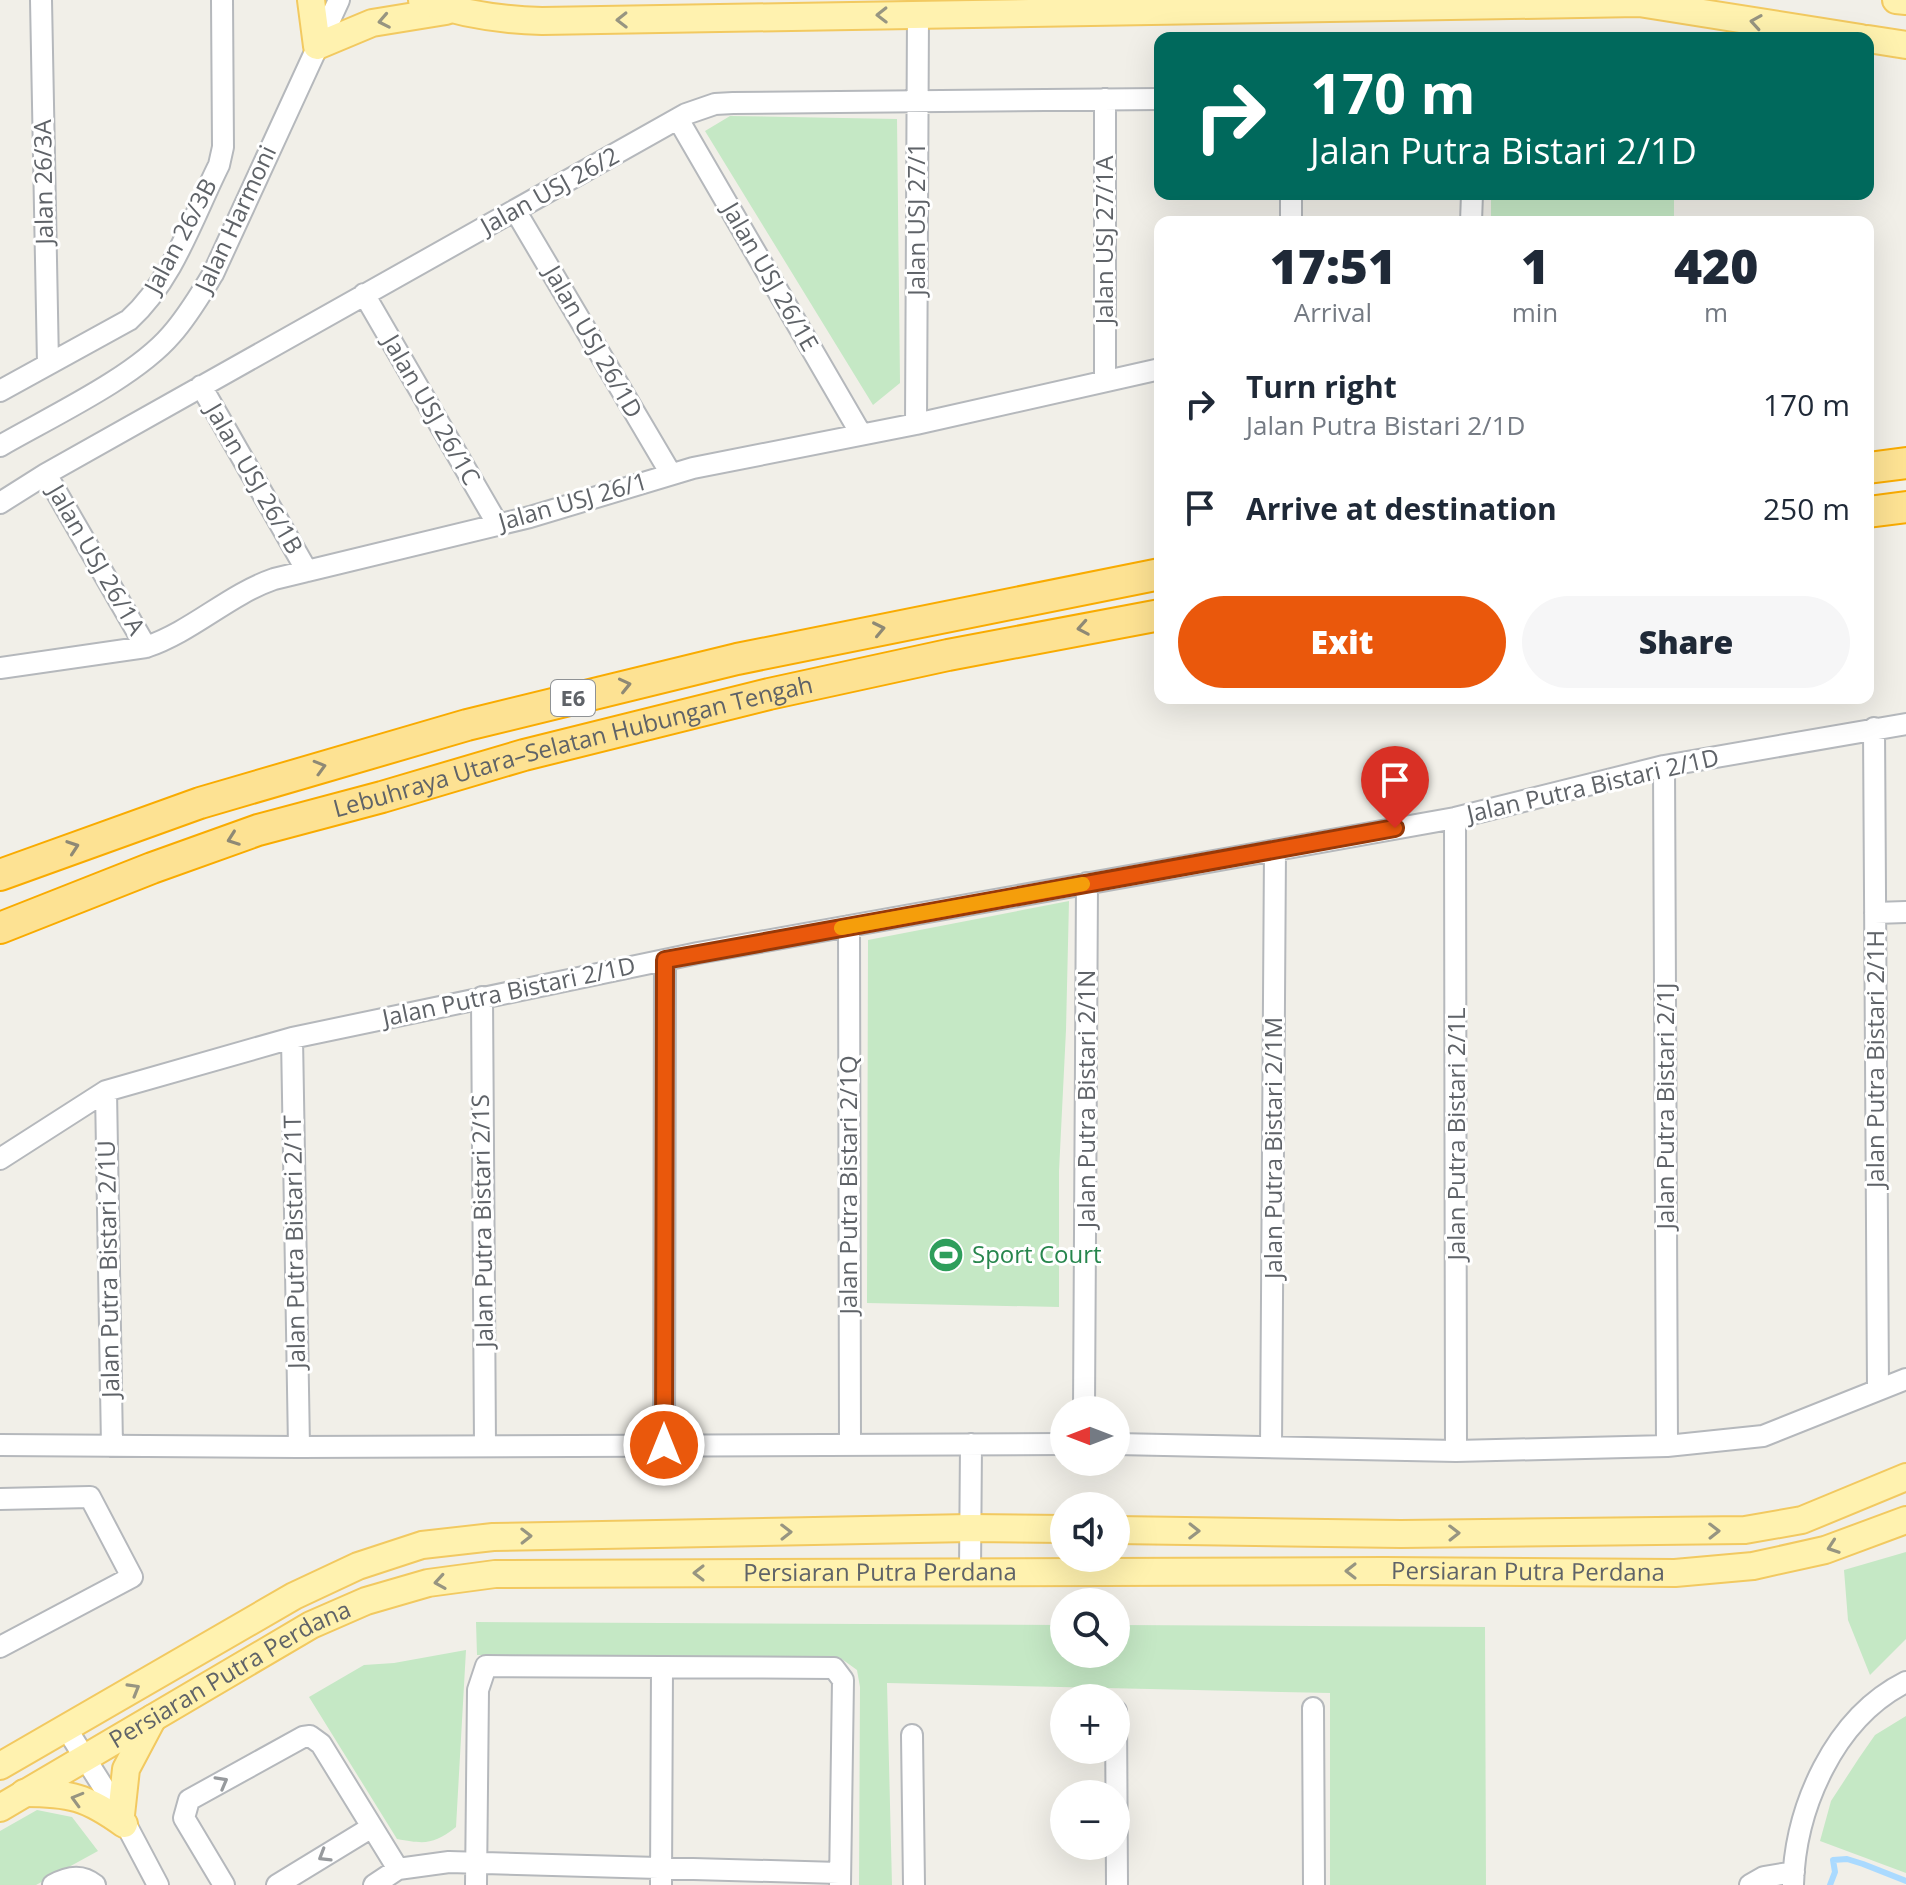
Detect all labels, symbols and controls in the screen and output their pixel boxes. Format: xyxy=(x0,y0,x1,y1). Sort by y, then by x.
one-way arrow xyxy=(875,6,888,24)
one-way arrow xyxy=(615,11,628,28)
one-way arrow xyxy=(377,12,391,29)
one-way arrow xyxy=(1749,14,1763,31)
text: 170 m xyxy=(1310,54,1476,130)
icon: right xyxy=(1178,64,1282,168)
street label: Jalan 26/3A xyxy=(25,118,60,247)
text: Jalan Putra Bistari 2/1D xyxy=(1310,126,1697,175)
street label: Jalan USJ 26/2 xyxy=(472,138,624,242)
street label: Jalan Harmoni xyxy=(185,140,283,299)
street label: Jalan USJ 27/1 xyxy=(899,142,932,298)
street label: Jalan USJ 27/1A xyxy=(1087,155,1120,326)
street label: Jalan 26/3B xyxy=(135,172,224,300)
street label: Jalan USJ 26/1E xyxy=(714,194,827,357)
text: 17:51 xyxy=(1270,233,1396,298)
text: 1 xyxy=(1521,233,1549,298)
text: 420 xyxy=(1674,233,1758,298)
street label: Jalan USJ 26/1D xyxy=(536,257,651,423)
text: Arrival xyxy=(1294,294,1372,330)
text: min xyxy=(1512,294,1558,330)
text: m xyxy=(1704,294,1728,330)
street label: Jalan USJ 26/1C xyxy=(375,326,489,490)
text: Turn right xyxy=(1246,366,1397,407)
icon: right xyxy=(1178,382,1222,426)
text: 170 m xyxy=(1763,384,1850,425)
street label: Jalan USJ 26/1B xyxy=(198,395,312,560)
text: Jalan Putra Bistari 2/1D xyxy=(1246,407,1525,443)
street label: Jalan USJ 26/1 xyxy=(492,464,651,538)
street label: Jalan USJ 26/1A xyxy=(40,476,154,641)
icon: arrive xyxy=(1178,486,1222,530)
text: Arrive at destination xyxy=(1246,488,1557,529)
text: 250 m xyxy=(1763,488,1850,529)
button: Exit xyxy=(1178,596,1506,688)
button: Share xyxy=(1522,596,1850,688)
one-way arrow xyxy=(1076,619,1090,636)
one-way arrow xyxy=(872,621,886,638)
street label: Lebuhraya Utara–Selatan Hubungan Tengah xyxy=(329,667,816,824)
one-way arrow xyxy=(618,677,632,694)
road number: E6 xyxy=(551,680,595,716)
street label: Jalan Putra Bistari 2/1D xyxy=(1461,739,1722,830)
pin xyxy=(1361,746,1429,828)
icon: arrive xyxy=(1373,758,1417,802)
one-way arrow xyxy=(313,760,327,776)
one-way arrow xyxy=(227,829,241,846)
one-way arrow xyxy=(65,841,79,857)
street label: Jalan Putra Bistari 2/1H xyxy=(1858,930,1891,1190)
street label: Jalan Putra Bistari 2/1D xyxy=(377,948,638,1034)
street label: Jalan Putra Bistari 2/1N xyxy=(1069,970,1102,1230)
street label: Jalan Putra Bistari 2/1J xyxy=(1648,983,1681,1231)
street label: Jalan Putra Bistari 2/1L xyxy=(1439,1008,1472,1262)
street label: Jalan Putra Bistari 2/1M xyxy=(1256,1017,1289,1281)
street label: Jalan Putra Bistari 2/1Q xyxy=(831,1055,864,1317)
street label: Jalan Putra Bistari 2/1S xyxy=(463,1094,500,1350)
street label: Jalan Putra Bistari 2/1T xyxy=(275,1115,312,1371)
street label: Jalan Putra Bistari 2/1U xyxy=(89,1140,126,1400)
sports icon: Sport Court xyxy=(927,1236,965,1274)
place label: Sport Court xyxy=(972,1237,1102,1270)
north arrow xyxy=(1050,1396,1130,1476)
map controls xyxy=(1050,1396,1130,1860)
position arrow xyxy=(622,1403,706,1487)
button: sound xyxy=(1050,1492,1130,1572)
one-way arrow xyxy=(1188,1522,1201,1540)
one-way arrow xyxy=(1708,1522,1721,1539)
one-way arrow xyxy=(780,1523,793,1540)
one-way arrow xyxy=(1448,1524,1461,1542)
one-way arrow xyxy=(520,1528,533,1545)
one-way arrow xyxy=(1826,1537,1840,1553)
street label: Persiaran Putra Perdana xyxy=(1391,1553,1665,1588)
street label: Persiaran Putra Perdana xyxy=(743,1554,1017,1588)
one-way arrow xyxy=(1344,1562,1357,1580)
one-way arrow xyxy=(692,1564,705,1582)
one-way arrow xyxy=(433,1573,447,1590)
button: search xyxy=(1050,1588,1130,1668)
street label: Persiaran Putra Perdana xyxy=(102,1592,355,1755)
one-way arrow xyxy=(125,1683,140,1699)
button: + xyxy=(1050,1684,1130,1764)
one-way arrow xyxy=(213,1776,227,1792)
button: − xyxy=(1050,1780,1130,1860)
one-way arrow xyxy=(71,1792,85,1808)
one-way arrow xyxy=(318,1846,333,1862)

